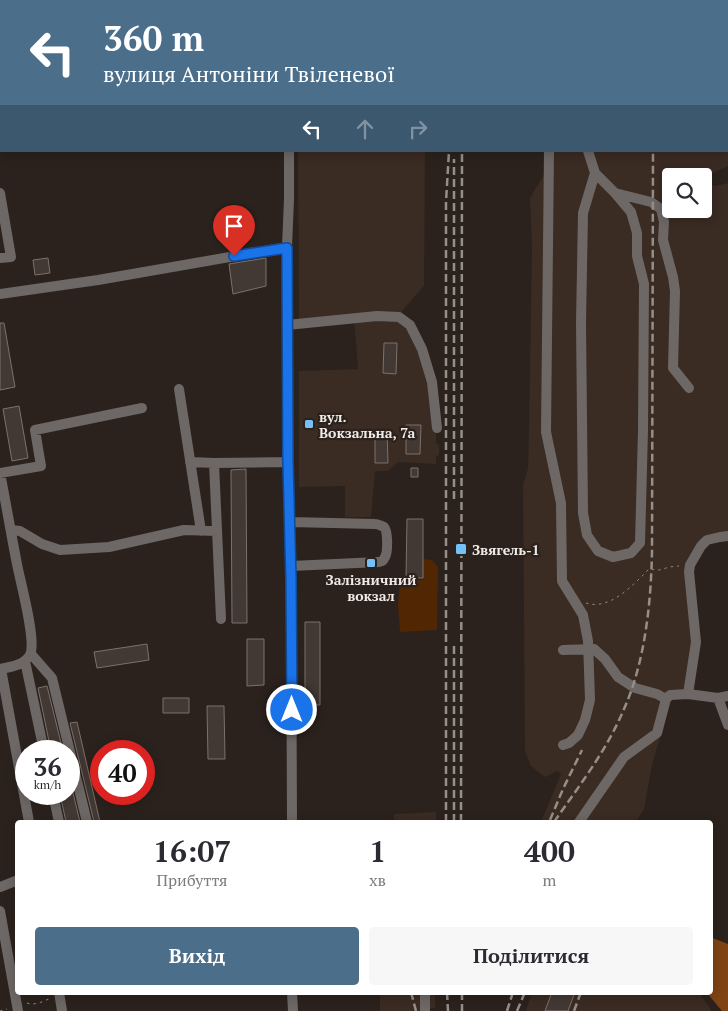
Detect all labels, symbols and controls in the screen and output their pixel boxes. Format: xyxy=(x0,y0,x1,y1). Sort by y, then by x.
text: 360 m xyxy=(103,15,204,61)
icon: left xyxy=(20,20,85,85)
text: вулиця Антоніни Твіленевої xyxy=(103,59,395,88)
icon: left xyxy=(298,115,326,143)
icon: ahead xyxy=(351,115,379,143)
icon: right xyxy=(404,115,432,143)
map controls xyxy=(662,168,712,218)
button: search xyxy=(662,168,712,218)
pin xyxy=(213,205,255,256)
icon: arrive xyxy=(220,212,248,240)
place label: вул. Вокзальна, 7а xyxy=(319,407,415,442)
marker: вул. Вокзальна, 7а xyxy=(303,418,315,430)
place label: Звягель-1 xyxy=(472,540,540,559)
marker: Звягель-1 xyxy=(454,542,468,556)
marker: Залізничний вокзал xyxy=(365,557,377,569)
place label: Залізничний вокзал xyxy=(326,570,416,605)
position arrow xyxy=(265,683,317,735)
speed limit sign: 40 xyxy=(90,740,155,805)
text: 36 xyxy=(33,750,62,783)
text: km/h xyxy=(34,777,61,792)
text: 16:07 xyxy=(153,831,231,871)
text: 1 xyxy=(369,831,386,871)
text: 400 xyxy=(524,831,575,871)
text: Прибуття xyxy=(157,869,228,891)
text: хв xyxy=(369,869,386,891)
text: m xyxy=(543,869,556,891)
button: Вихід xyxy=(35,927,359,985)
button: Поділитися xyxy=(369,927,693,985)

